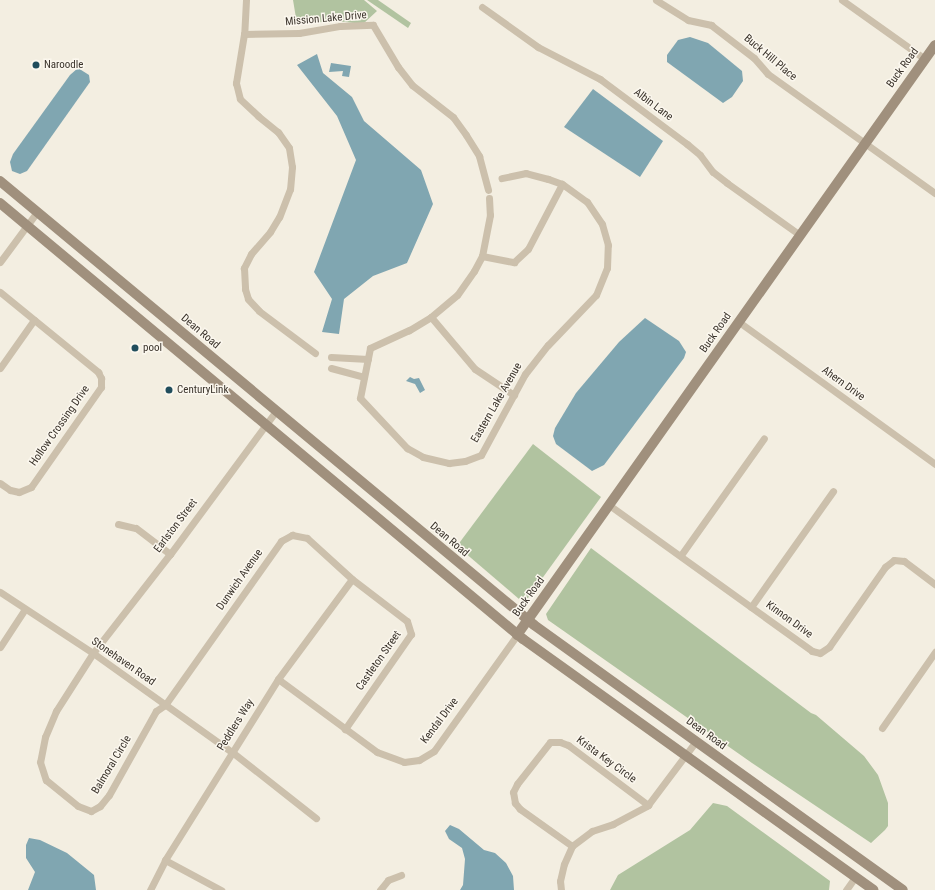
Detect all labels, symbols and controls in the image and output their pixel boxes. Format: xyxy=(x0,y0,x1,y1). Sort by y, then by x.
street label: Mission Lake Drive xyxy=(285,9,367,29)
street label: Buck Hill Place xyxy=(741,32,799,84)
street label: Buck Road xyxy=(884,46,922,90)
place label: Naroodle xyxy=(44,58,84,72)
marker: Naroodle xyxy=(31,60,41,70)
street label: Albin Lane xyxy=(631,86,675,124)
street label: Buck Road xyxy=(697,310,735,356)
street label: Dean Road xyxy=(178,312,222,352)
place label: pool xyxy=(143,341,162,355)
marker: pool xyxy=(130,343,140,353)
street label: Eastern Lake Avenue xyxy=(469,361,525,445)
street label: Ahern Drive xyxy=(819,364,867,404)
street label: Hollow Crossing Drive xyxy=(27,383,93,469)
place label: CenturyLink xyxy=(177,383,228,397)
marker: CenturyLink xyxy=(164,385,174,395)
street label: Earlston Street xyxy=(151,497,201,555)
street label: Dean Road xyxy=(427,520,471,560)
street label: Dunwich Avenue xyxy=(214,547,266,613)
street label: Buck Road xyxy=(510,575,548,619)
street label: Kinnon Drive xyxy=(763,599,815,641)
street label: Castleton Street xyxy=(354,629,404,693)
street label: Stonehaven Road xyxy=(88,635,158,689)
street label: Kendal Drive xyxy=(418,695,462,747)
street label: Peddlers Way xyxy=(215,697,257,753)
street label: Dean Road xyxy=(683,715,729,753)
street label: Balmoral Circle xyxy=(89,733,135,797)
street label: Krista Key Circle xyxy=(573,734,639,786)

